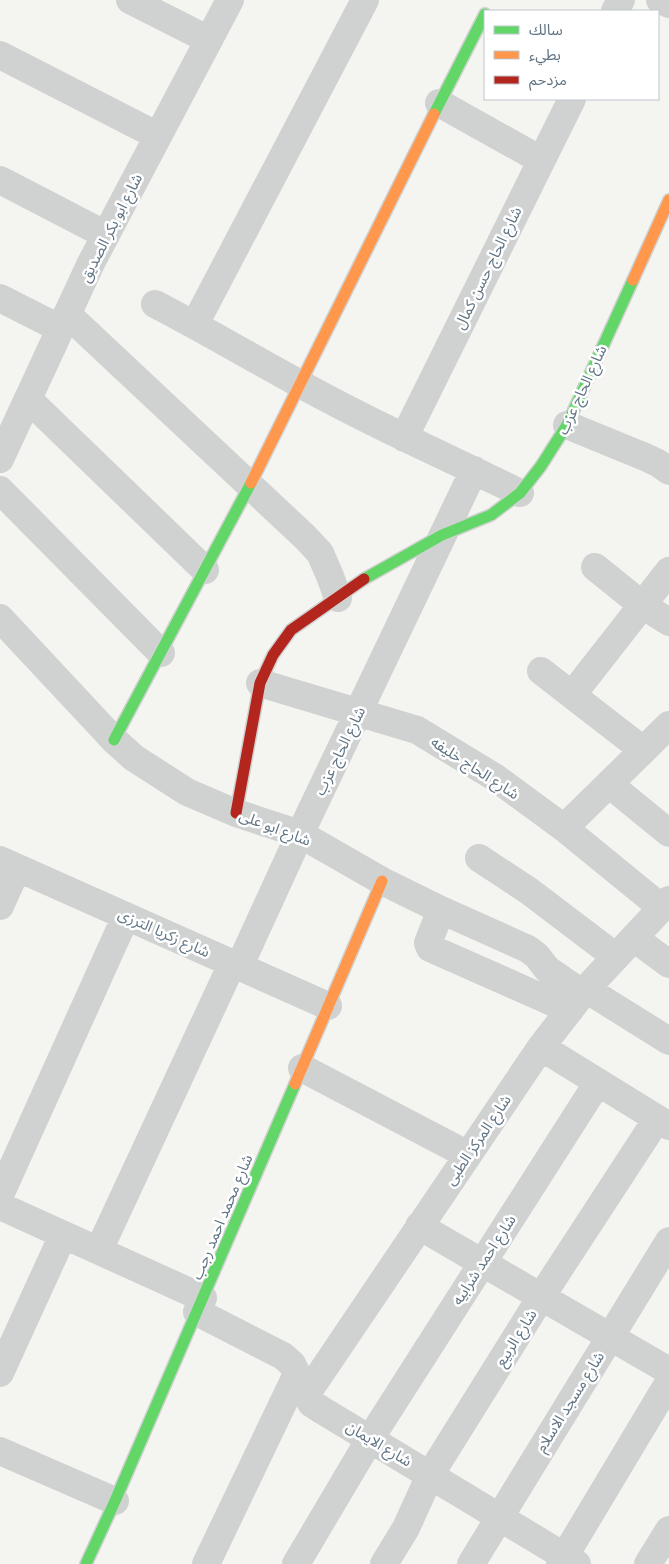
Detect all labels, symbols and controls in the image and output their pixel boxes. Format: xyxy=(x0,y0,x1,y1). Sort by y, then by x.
legend xyxy=(484,10,659,100)
text: سالك xyxy=(529,19,563,39)
text: بطيء xyxy=(529,44,561,66)
text: مزدحم xyxy=(529,69,567,91)
street label: شارع ابو بكر الصديق xyxy=(74,170,149,287)
street label: شارع الحاج حسن كمال xyxy=(449,203,528,334)
street label: شارع الحاج عزب xyxy=(552,341,613,439)
street label: شارع الحاج عزب xyxy=(309,703,372,800)
street label: شارع الحاج خليفه xyxy=(426,731,524,806)
street label: شارع ابو على xyxy=(236,804,314,853)
street label: شارع زكريا الترزى xyxy=(114,903,214,964)
street label: شارع المركز الطبى xyxy=(440,1090,517,1190)
street label: شارع محمد احمد رجب xyxy=(186,1151,259,1283)
street label: شارع احمد شرابيه xyxy=(446,1210,522,1310)
street label: شارع الربيع xyxy=(490,1305,543,1371)
street label: شارع مسجد الاسلام xyxy=(530,1347,611,1457)
street label: شارع الايمان xyxy=(341,1416,416,1473)

